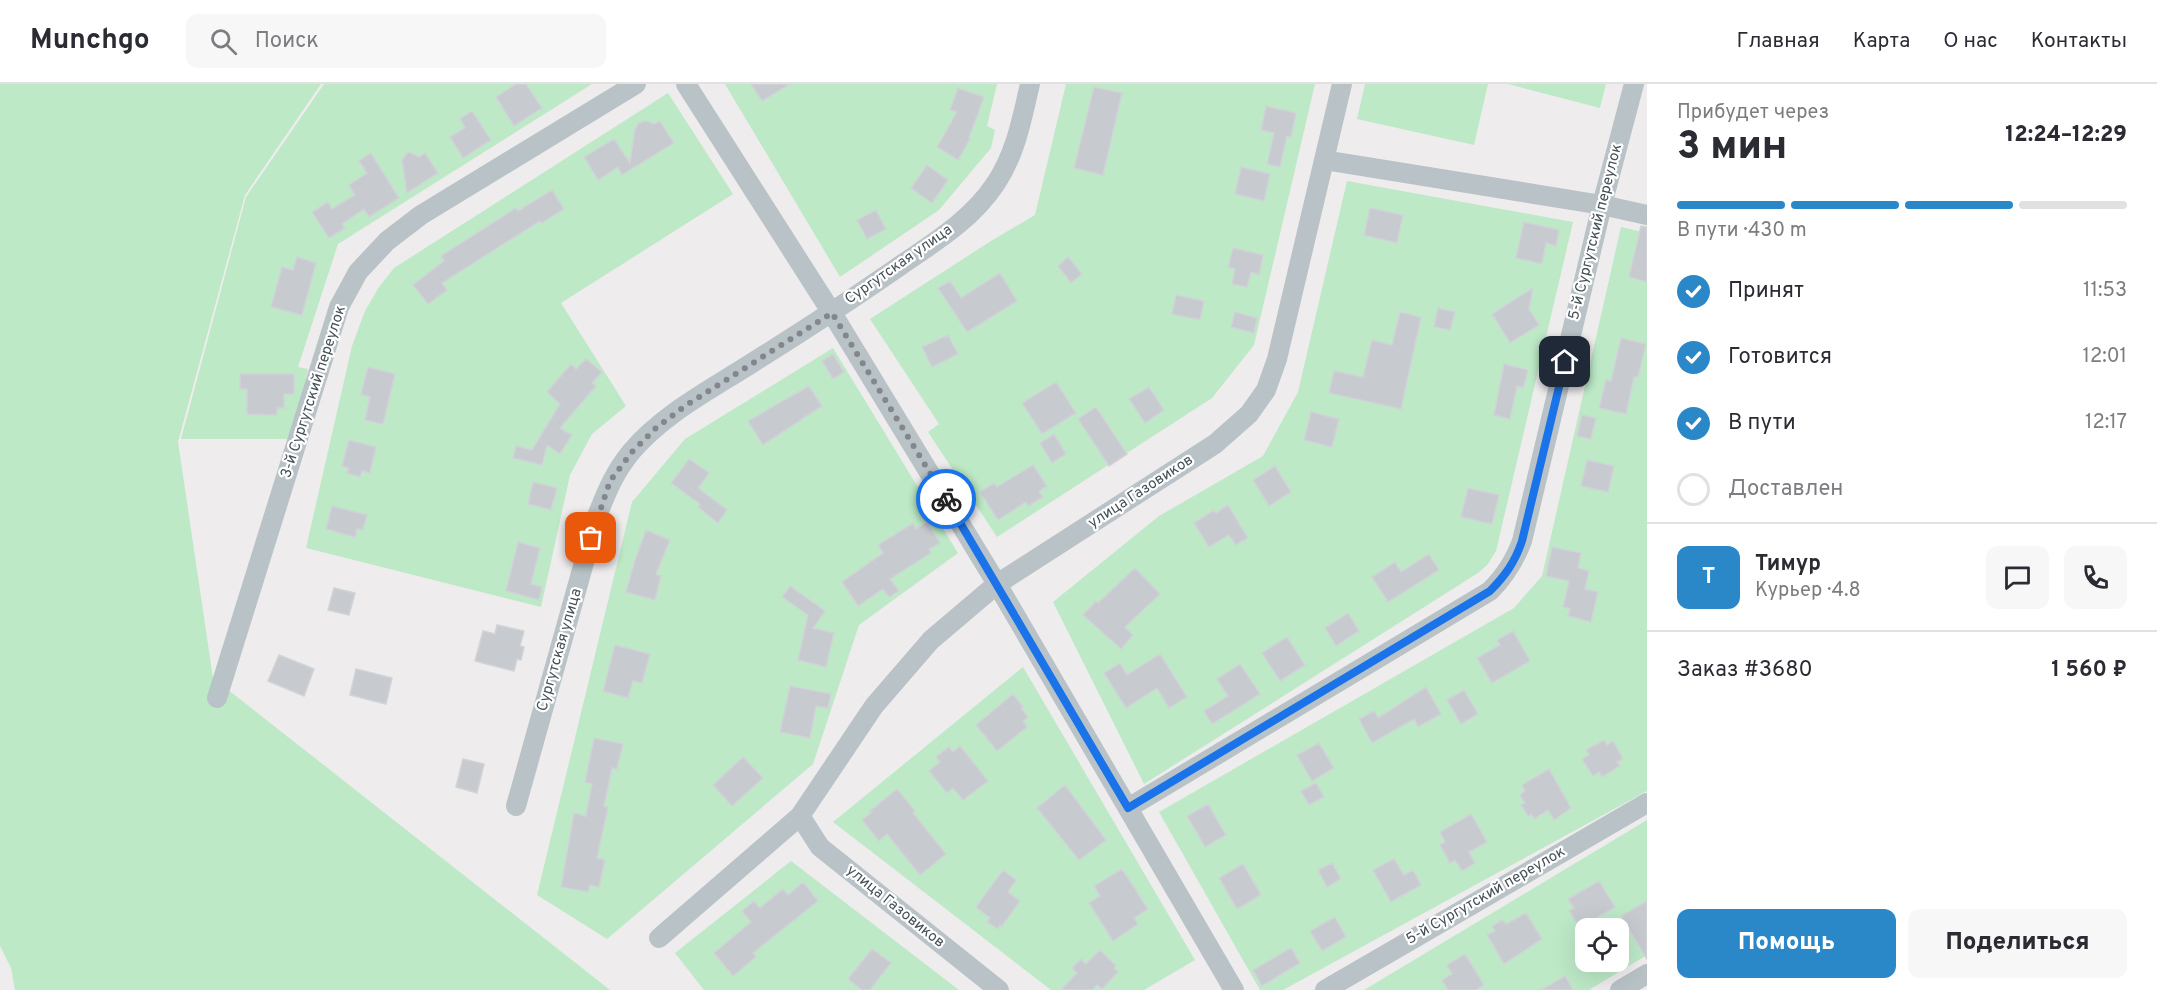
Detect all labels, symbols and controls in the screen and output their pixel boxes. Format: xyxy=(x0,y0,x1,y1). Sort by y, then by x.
search box xyxy=(186,14,606,68)
text: Munchgo xyxy=(30,23,150,59)
icon: search xyxy=(207,25,240,58)
text: Поиск xyxy=(255,28,319,55)
text: Главная xyxy=(1736,28,1820,55)
text: Карта xyxy=(1853,28,1910,55)
text: О нас xyxy=(1943,28,1998,55)
text: Контакты xyxy=(2031,28,2127,55)
text: Прибудет через xyxy=(1677,100,1829,126)
text: 12:24–12:29 xyxy=(2005,122,2127,149)
text: 3 мин xyxy=(1677,124,1787,173)
street label: 5-й Сургутский переулок xyxy=(1565,142,1627,322)
text: В пути · 430 m xyxy=(1677,218,1807,244)
street label: Сургутская улица xyxy=(842,221,956,309)
icon: check xyxy=(1677,275,1710,308)
text: Принят xyxy=(1728,278,1804,305)
text: 11:53 xyxy=(2083,278,2127,304)
street label: 3-й Сургутский переулок xyxy=(277,303,351,481)
pin xyxy=(1539,336,1590,387)
icon: check xyxy=(1677,341,1710,374)
text: Готовится xyxy=(1728,344,1832,371)
text: 12:01 xyxy=(2083,344,2127,370)
icon: home xyxy=(1548,345,1581,378)
icon: check xyxy=(1677,407,1710,440)
text: В пути xyxy=(1728,410,1796,437)
text: 12:17 xyxy=(2085,410,2127,436)
street label: улица Газовиков xyxy=(1085,451,1197,533)
courier xyxy=(916,469,976,529)
text: Доставлен xyxy=(1728,476,1843,503)
icon: bike xyxy=(930,483,963,516)
pin xyxy=(565,512,616,563)
icon: bag xyxy=(574,521,607,554)
button: chat xyxy=(1986,546,2049,609)
button: phone xyxy=(2064,546,2127,609)
text: Тимур xyxy=(1755,551,1821,578)
text: Т xyxy=(1702,564,1715,591)
text: Курьер · 4.8 xyxy=(1755,578,1861,604)
street label: Сургутская улица xyxy=(533,586,587,714)
text: Заказ #3680 xyxy=(1677,657,1813,684)
text: 1 560 ₽ xyxy=(2051,657,2127,684)
street label: 5-й Сургутский переулок xyxy=(1403,843,1569,949)
street label: улица Газовиков xyxy=(842,861,948,953)
button: Помощь xyxy=(1677,909,1896,978)
button: Поделиться xyxy=(1908,909,2127,978)
map controls xyxy=(1575,918,1629,972)
button: locate xyxy=(1575,918,1629,972)

